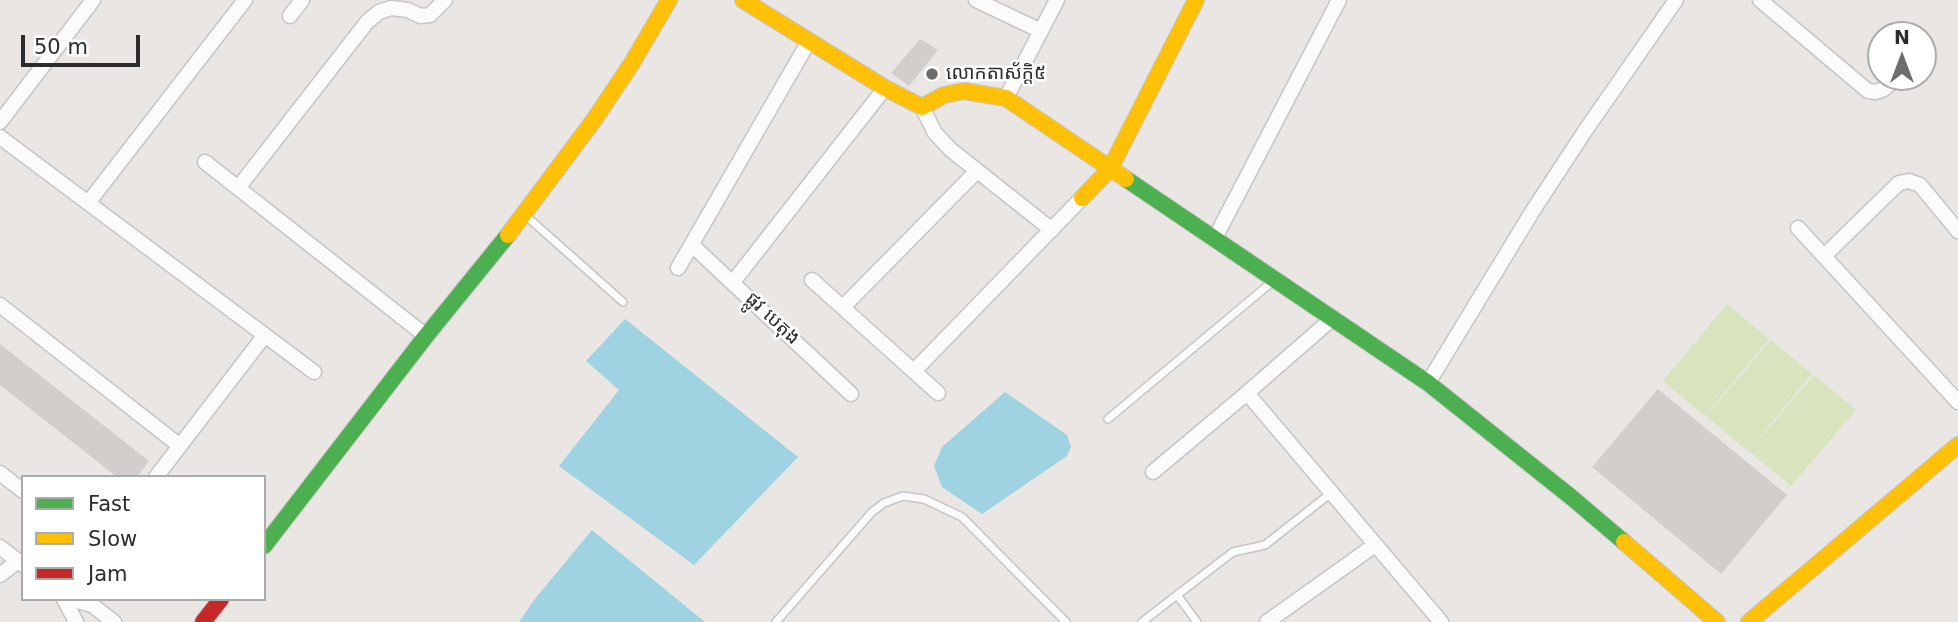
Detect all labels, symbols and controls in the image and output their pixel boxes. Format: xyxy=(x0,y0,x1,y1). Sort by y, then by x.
scale bar xyxy=(24,21,144,65)
north arrow xyxy=(1867,21,1937,91)
text: N xyxy=(1894,26,1910,48)
text: 50 m xyxy=(34,35,88,59)
place label: លោកតាស័ក្តិ៥ xyxy=(946,63,1046,85)
marker: លោកតាស័ក្តិ៥ xyxy=(924,66,940,82)
street label: ផ្លូវ បេតុង xyxy=(740,288,804,350)
legend xyxy=(21,475,266,601)
text: Fast xyxy=(88,492,130,516)
text: Slow xyxy=(88,527,137,551)
text: Jam xyxy=(88,562,128,586)

